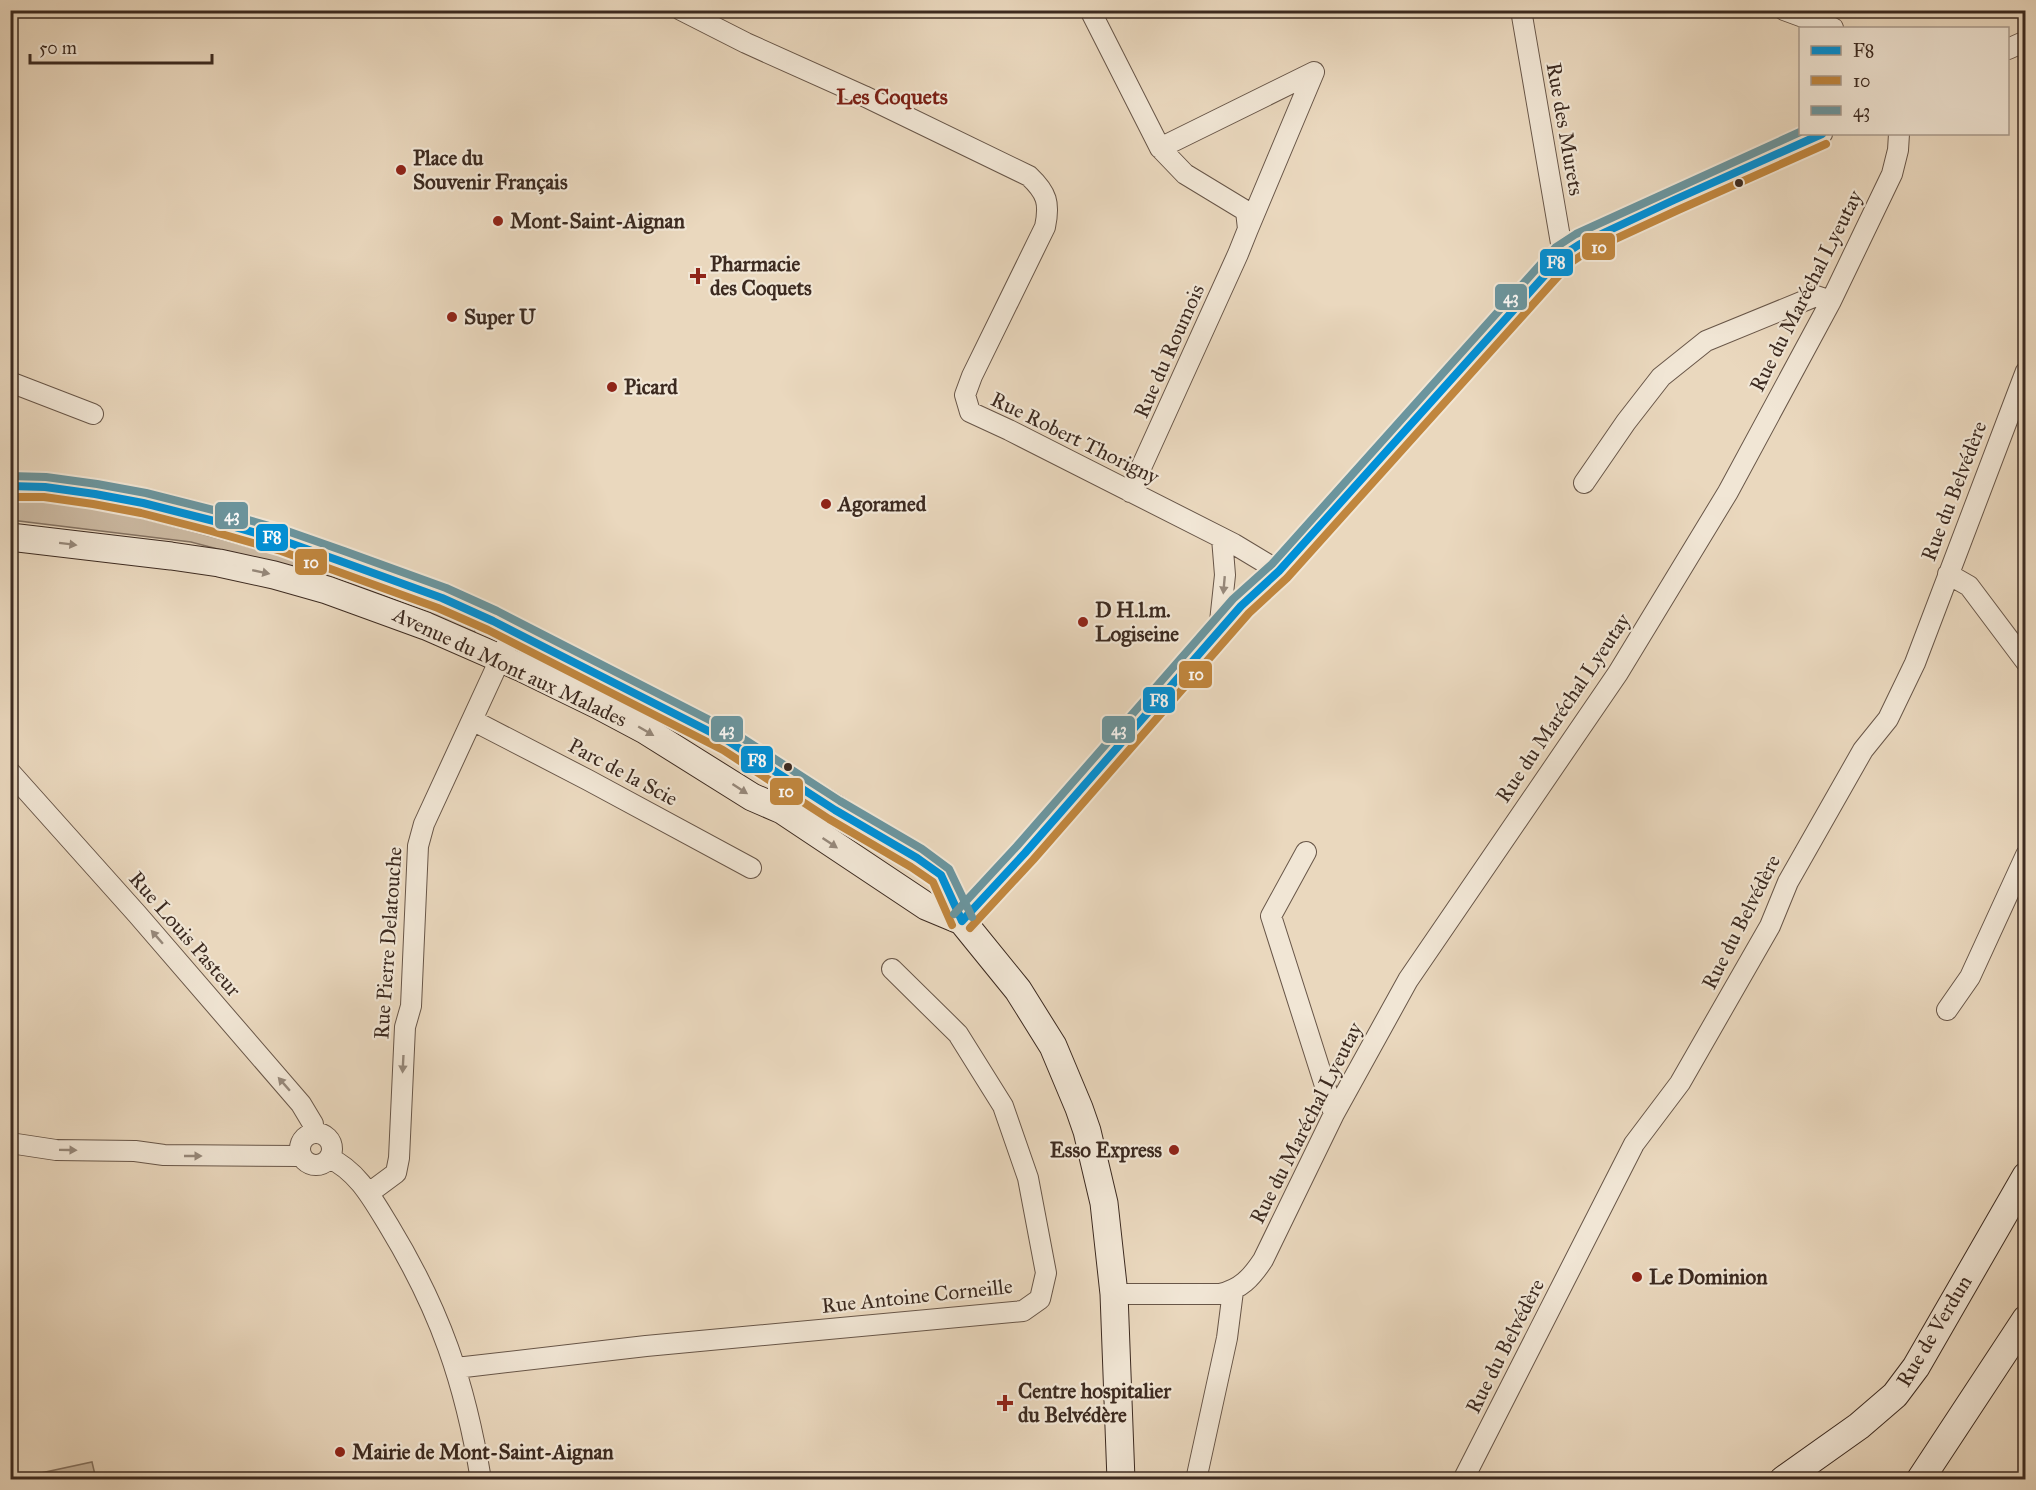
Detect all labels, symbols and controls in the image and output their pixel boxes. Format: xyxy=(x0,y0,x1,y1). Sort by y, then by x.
scale bar xyxy=(30,27,212,65)
legend xyxy=(1799,27,2009,135)
text: 50 m xyxy=(39,37,77,59)
text: F8 xyxy=(1853,40,1874,62)
street label: Rue des Murets xyxy=(1541,60,1589,198)
text: 10 xyxy=(1853,70,1871,92)
district label: Les Coquets xyxy=(836,83,948,110)
text: 43 xyxy=(1853,100,1870,122)
place label: Place du Souvenir Français xyxy=(413,145,568,195)
marker: Place du Souvenir Français xyxy=(394,163,408,177)
unlabelled marker xyxy=(1733,177,1745,189)
street label: Rue du Maréchal Lyeutay xyxy=(1744,185,1869,396)
place label: Mont-Saint-Aignan xyxy=(510,208,685,234)
marker: Mont-Saint-Aignan xyxy=(491,214,505,228)
line badge: 10 xyxy=(1581,232,1616,261)
text: 10 xyxy=(1591,238,1607,257)
line badge: F8 xyxy=(1539,248,1574,277)
place label: Pharmacie des Coquets xyxy=(710,251,812,301)
text: F8 xyxy=(1547,253,1565,272)
marker: Pharmacie des Coquets xyxy=(691,269,705,283)
street label: Rue du Roumois xyxy=(1128,280,1210,422)
line badge: 43 xyxy=(1494,283,1528,311)
text: 43 xyxy=(1503,288,1519,308)
place label: Super U xyxy=(464,304,536,330)
marker: Super U xyxy=(445,310,459,324)
place label: Picard xyxy=(624,374,678,400)
marker: Picard xyxy=(605,380,619,394)
street label: Rue Robert Thorigny xyxy=(987,386,1164,491)
street label: Rue du Belvédère xyxy=(1915,417,1993,565)
place label: Agoramed xyxy=(836,491,927,517)
marker: Agoramed xyxy=(819,497,833,511)
line badge: 43 xyxy=(214,501,249,530)
text: 43 xyxy=(224,506,240,526)
line badge: F8 xyxy=(255,523,289,552)
text: F8 xyxy=(263,528,281,547)
one-way arrow xyxy=(59,539,78,549)
line badge: 10 xyxy=(294,548,328,576)
text: 10 xyxy=(303,553,319,572)
one-way arrow xyxy=(252,568,271,577)
one-way arrow xyxy=(1219,575,1229,594)
place label: D H.l.m. Logiseine xyxy=(1095,597,1179,647)
street label: Avenue du Mont aux Malades xyxy=(388,601,631,733)
street label: Rue du Maréchal Lyeutay xyxy=(1490,608,1637,808)
marker: D H.l.m. Logiseine xyxy=(1076,615,1090,629)
line badge: 10 xyxy=(1178,660,1213,689)
text: 10 xyxy=(1188,665,1204,684)
line badge: F8 xyxy=(1142,686,1176,714)
text: F8 xyxy=(1150,691,1168,710)
line badge: 43 xyxy=(710,715,744,743)
line badge: 43 xyxy=(1101,715,1136,744)
text: 43 xyxy=(719,720,735,740)
text: 43 xyxy=(1111,720,1127,740)
one-way arrow xyxy=(638,726,654,737)
street label: Parc de la Scie xyxy=(564,732,682,812)
line badge: F8 xyxy=(740,745,774,774)
text: F8 xyxy=(748,751,766,770)
unlabelled marker xyxy=(782,761,794,773)
line badge: 10 xyxy=(769,777,804,806)
text: 10 xyxy=(778,782,794,801)
one-way arrow xyxy=(732,783,748,794)
one-way arrow xyxy=(822,837,838,849)
street label: Rue Pierre Delatouche xyxy=(368,846,408,1040)
street label: Rue du Belvédère xyxy=(1696,850,1786,994)
street label: Rue Louis Pasteur xyxy=(123,866,247,1002)
one-way arrow xyxy=(151,930,164,945)
street label: Rue du Maréchal Lyeutay xyxy=(1244,1017,1369,1228)
one-way arrow xyxy=(399,1054,408,1073)
one-way arrow xyxy=(278,1077,291,1092)
place label: Esso Express xyxy=(1050,1137,1162,1163)
marker: Esso Express xyxy=(1167,1143,1181,1157)
one-way arrow xyxy=(59,1145,78,1155)
one-way arrow xyxy=(184,1151,203,1161)
place label: Le Dominion xyxy=(1649,1264,1768,1290)
marker: Le Dominion xyxy=(1630,1270,1644,1284)
street label: Rue de Verdun xyxy=(1891,1270,1977,1392)
street label: Rue Antoine Corneille xyxy=(820,1273,1014,1319)
street label: Rue du Belvédère xyxy=(1460,1274,1550,1418)
place label: Centre hospitalier du Belvédère xyxy=(1018,1378,1172,1428)
marker: Centre hospitalier du Belvédère xyxy=(996,1394,1014,1412)
place label: Mairie de Mont-Saint-Aignan xyxy=(352,1439,614,1465)
marker: Mairie de Mont-Saint-Aignan xyxy=(333,1445,347,1459)

